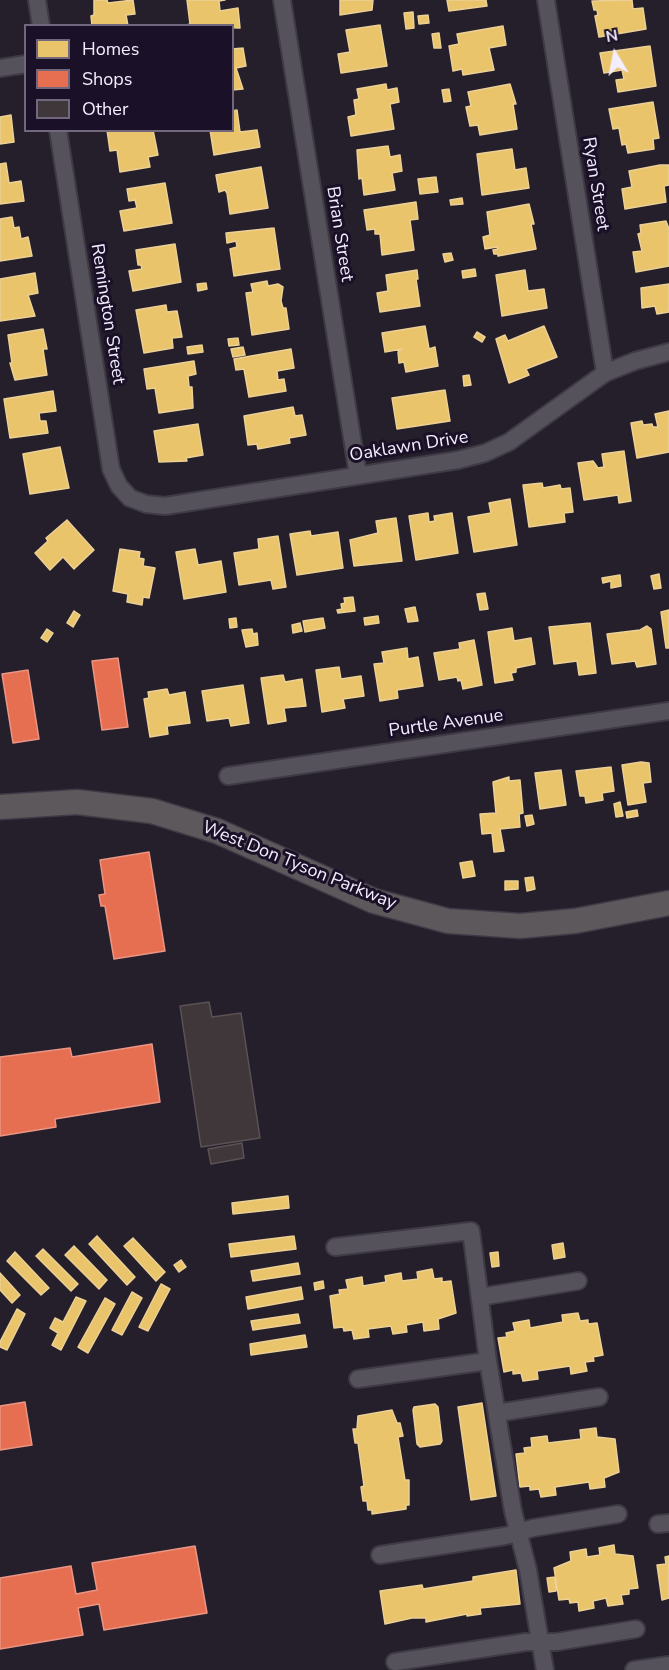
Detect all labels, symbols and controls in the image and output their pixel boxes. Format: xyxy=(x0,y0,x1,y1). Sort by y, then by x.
legend xyxy=(24,24,234,132)
north arrow xyxy=(585,24,645,84)
text: N xyxy=(604,24,620,48)
text: Homes xyxy=(82,37,139,61)
text: Shops xyxy=(82,67,132,91)
text: Other xyxy=(82,97,128,121)
street label: Ryan Street xyxy=(577,136,613,232)
street label: Brian Street xyxy=(321,185,357,283)
street label: Remington Street xyxy=(85,242,129,386)
street label: Oaklawn Drive xyxy=(348,427,470,467)
street label: Purtle Avenue xyxy=(387,705,505,743)
street label: West Don Tyson Parkway xyxy=(199,817,399,915)

